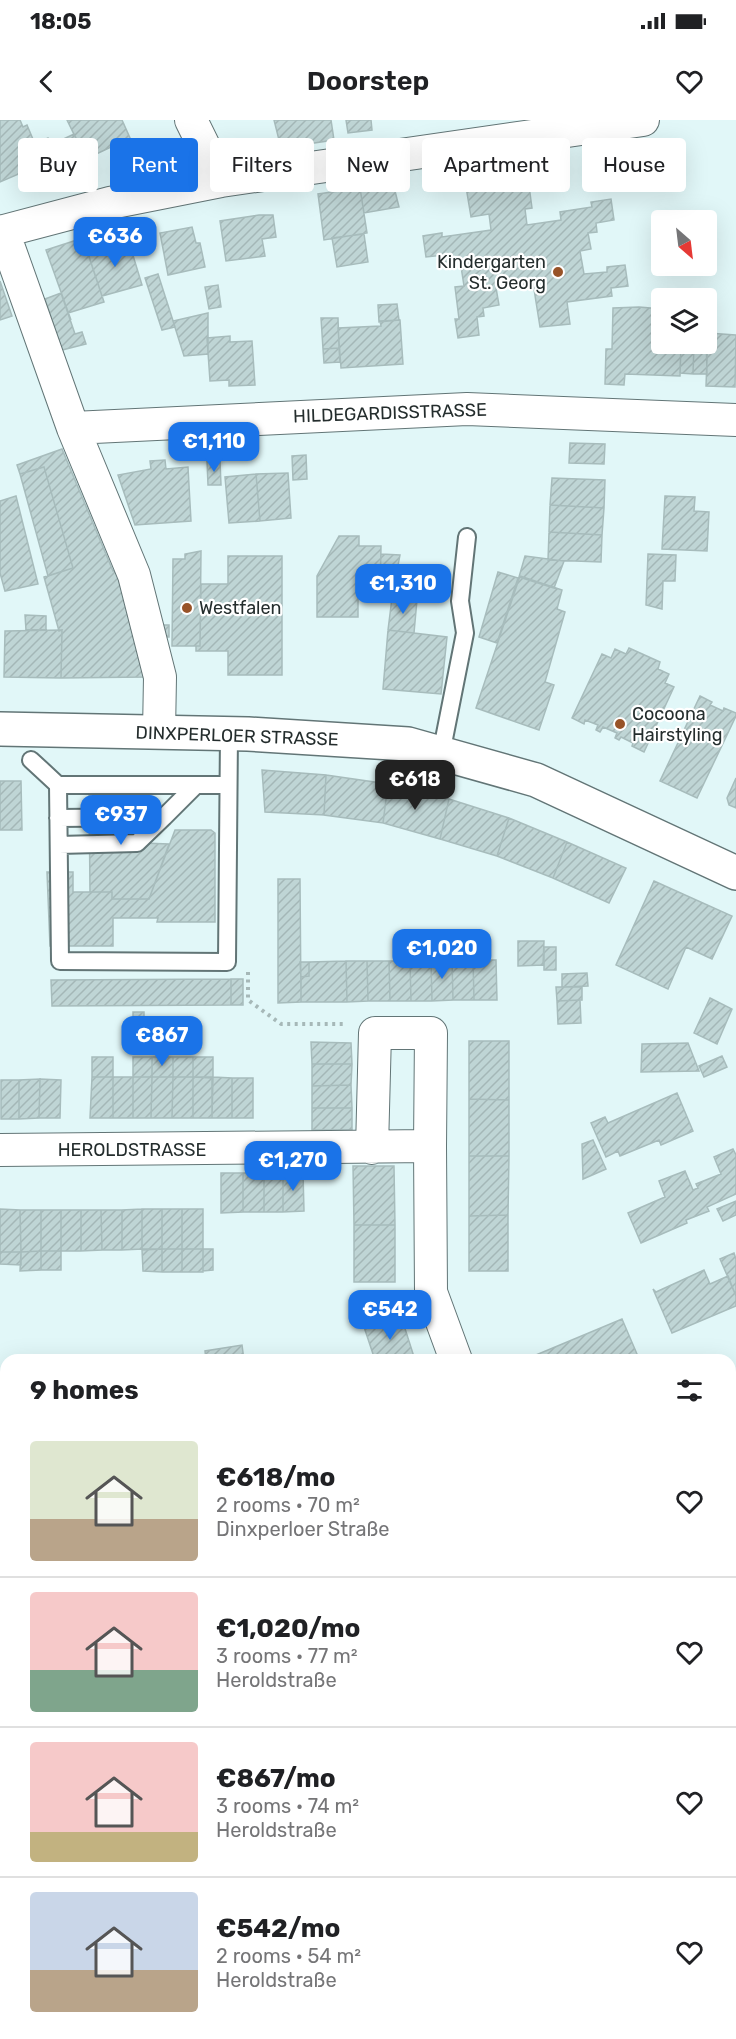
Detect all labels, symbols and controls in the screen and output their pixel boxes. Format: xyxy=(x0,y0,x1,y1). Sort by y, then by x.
text: 18:05 xyxy=(30,8,91,35)
icon: back xyxy=(30,65,63,98)
text: Doorstep xyxy=(307,65,429,97)
icon: heart xyxy=(673,65,706,98)
chip: Buy xyxy=(18,138,98,192)
chip: Rent xyxy=(110,138,198,192)
chip: Filters xyxy=(210,138,314,192)
chip: New xyxy=(326,138,410,192)
chip: Apartment xyxy=(422,138,570,192)
chip: House xyxy=(582,138,686,192)
north arrow xyxy=(651,210,717,276)
map controls xyxy=(651,210,717,354)
pin: €636 xyxy=(79,217,151,268)
text: €636 xyxy=(88,224,142,248)
place label: Kindergarten St. Georg xyxy=(437,251,546,294)
marker: Kindergarten St. Georg xyxy=(551,265,565,279)
button: layers xyxy=(651,288,717,354)
street label: HILDEGARDISSTRASSE xyxy=(293,399,487,427)
pin: €1,110 xyxy=(165,422,263,473)
text: €1,110 xyxy=(182,429,246,453)
pin: €1,310 xyxy=(354,564,452,615)
text: €1,310 xyxy=(369,571,437,595)
place label: Westfalen xyxy=(199,597,281,619)
marker: Westfalen xyxy=(180,601,194,615)
place label: Cocoona Hairstyling xyxy=(632,703,723,746)
marker: Cocoona Hairstyling xyxy=(613,717,627,731)
street label: DINXPERLOER STRASSE xyxy=(135,721,339,751)
pin: €618 xyxy=(379,760,451,811)
text: €618 xyxy=(389,767,441,791)
pin: €937 xyxy=(85,795,157,846)
text: €937 xyxy=(94,802,148,826)
pin: €1,020 xyxy=(393,929,491,980)
text: €1,020 xyxy=(406,936,478,960)
pin: €867 xyxy=(126,1016,198,1067)
text: €867 xyxy=(135,1023,189,1047)
street label: HEROLDSTRASSE xyxy=(58,1139,206,1161)
pin: €1,270 xyxy=(244,1141,342,1192)
text: €1,270 xyxy=(258,1148,328,1172)
pin: €542 xyxy=(354,1290,426,1341)
text: €542 xyxy=(362,1297,418,1321)
icon: filters xyxy=(673,1374,706,1407)
text: 9 homes xyxy=(30,1375,139,1406)
text: €618/mo xyxy=(216,1462,335,1493)
icon: home xyxy=(78,1465,150,1537)
icon: heart xyxy=(673,1485,706,1518)
text: 2 rooms · 70 m² xyxy=(216,1493,360,1517)
text: Dinxperloer Straße xyxy=(216,1517,390,1541)
text: €1,020/mo xyxy=(216,1613,360,1644)
icon: home xyxy=(78,1616,150,1688)
icon: heart xyxy=(673,1636,706,1669)
text: 3 rooms · 77 m² xyxy=(216,1644,358,1668)
text: Heroldstraße xyxy=(216,1668,337,1692)
text: €867/mo xyxy=(216,1763,336,1794)
icon: home xyxy=(78,1766,150,1838)
icon: heart xyxy=(673,1786,706,1819)
text: 3 rooms · 74 m² xyxy=(216,1794,359,1818)
text: Heroldstraße xyxy=(216,1818,337,1842)
text: €542/mo xyxy=(216,1913,340,1944)
icon: home xyxy=(78,1916,150,1988)
icon: heart xyxy=(673,1936,706,1969)
text: 2 rooms · 54 m² xyxy=(216,1944,361,1968)
text: Heroldstraße xyxy=(216,1968,337,1992)

